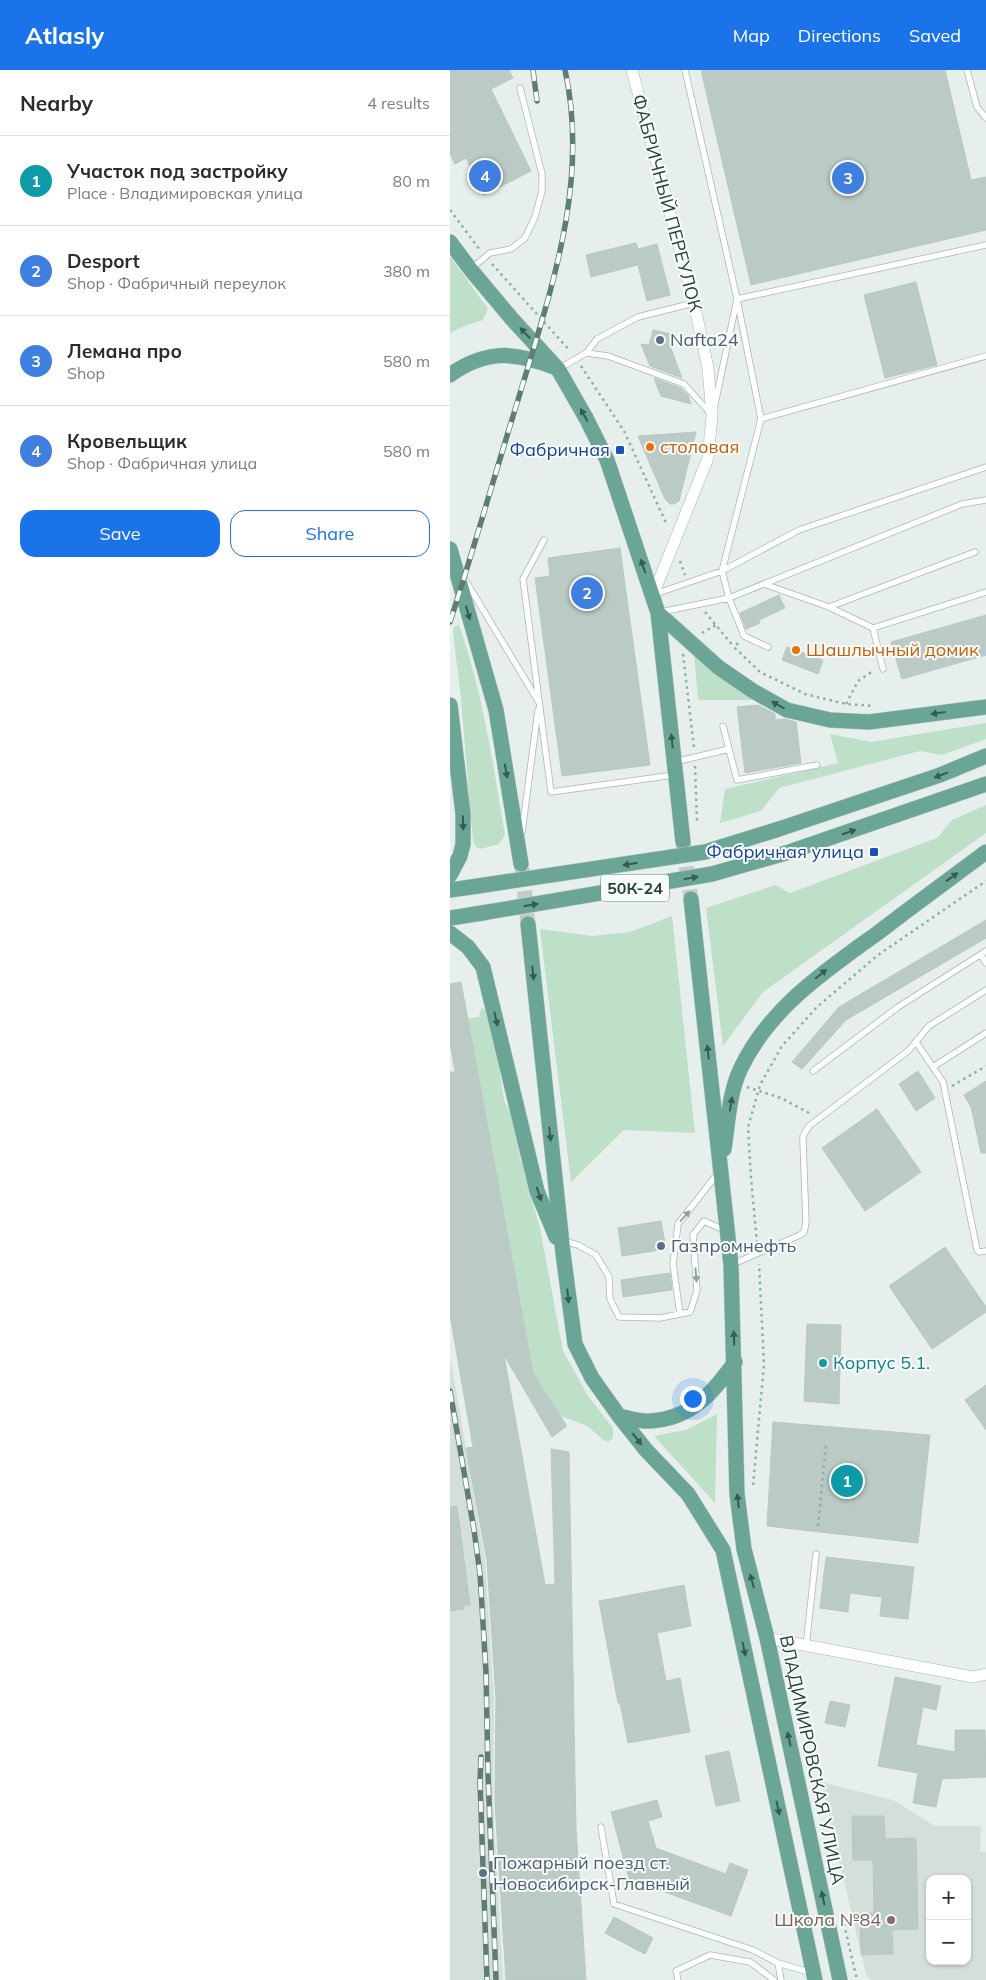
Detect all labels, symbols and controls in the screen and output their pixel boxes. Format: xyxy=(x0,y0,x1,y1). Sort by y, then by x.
text: Atlasly xyxy=(25,20,104,50)
text: Map xyxy=(733,24,770,47)
text: Directions xyxy=(798,24,881,47)
text: Saved xyxy=(909,24,961,47)
text: Nearby xyxy=(20,90,93,116)
street label: ФАБРИЧНЫЙ ПЕРЕУЛОК xyxy=(627,92,708,314)
text: 4 results xyxy=(367,93,430,113)
pin: 4 xyxy=(469,157,501,195)
text: Участок под застройку xyxy=(67,159,288,183)
pin: 3 xyxy=(832,159,864,197)
text: 1 xyxy=(31,171,41,191)
text: 80 m xyxy=(393,171,430,191)
text: Place · Владимировская улица xyxy=(67,183,303,203)
text: Desport xyxy=(67,249,140,273)
text: 2 xyxy=(31,261,41,281)
text: 380 m xyxy=(383,261,430,281)
text: Shop · Фабричный переулок xyxy=(67,273,286,293)
one-way arrow xyxy=(519,328,531,340)
place label: Nafta24 xyxy=(670,328,739,351)
marker: Nafta24 xyxy=(654,334,666,346)
text: Лемана про xyxy=(67,339,182,363)
text: 3 xyxy=(31,351,41,371)
text: 580 m xyxy=(383,351,430,371)
text: Shop xyxy=(67,363,105,383)
one-way arrow xyxy=(580,408,589,422)
text: Кровельщик xyxy=(67,429,187,453)
place label: столовая xyxy=(660,435,739,458)
place label: Фабричная xyxy=(509,438,610,461)
text: 4 xyxy=(31,441,41,461)
text: 580 m xyxy=(383,441,430,461)
marker: столовая xyxy=(644,441,656,453)
marker: Фабричная xyxy=(614,444,626,456)
text: Shop · Фабричная улица xyxy=(67,453,257,473)
button: Save xyxy=(20,510,220,557)
button: Share xyxy=(230,510,430,557)
one-way arrow xyxy=(639,559,646,574)
pin: 2 xyxy=(571,574,603,612)
one-way arrow xyxy=(464,605,472,620)
place label: Шашлычный домик xyxy=(806,638,979,661)
marker: Шашлычный домик xyxy=(790,644,802,656)
one-way arrow xyxy=(772,701,785,710)
one-way arrow xyxy=(929,709,945,717)
one-way arrow xyxy=(668,733,676,749)
one-way arrow xyxy=(502,763,510,779)
one-way arrow xyxy=(934,771,948,779)
one-way arrow xyxy=(459,815,467,831)
one-way arrow xyxy=(841,827,856,835)
place label: Фабричная улица xyxy=(706,840,864,863)
marker: Фабричная улица xyxy=(868,846,880,858)
one-way arrow xyxy=(621,860,637,868)
one-way arrow xyxy=(945,872,958,883)
road number: 50К-24 xyxy=(601,874,669,901)
one-way arrow xyxy=(683,874,699,882)
one-way arrow xyxy=(523,901,539,909)
one-way arrow xyxy=(529,965,537,981)
one-way arrow xyxy=(815,969,828,979)
one-way arrow xyxy=(492,1011,500,1026)
one-way arrow xyxy=(704,1043,712,1059)
one-way arrow xyxy=(727,1096,735,1112)
one-way arrow xyxy=(546,1127,554,1143)
one-way arrow xyxy=(536,1186,543,1201)
one-way arrow xyxy=(679,1210,691,1222)
place label: Газпромнефть xyxy=(671,1234,797,1257)
marker: Газпромнефть xyxy=(655,1240,667,1252)
one-way arrow xyxy=(692,1267,700,1283)
one-way arrow xyxy=(564,1288,572,1304)
one-way arrow xyxy=(730,1330,738,1346)
place label: Корпус 5.1. xyxy=(833,1351,930,1374)
marker: Корпус 5.1. xyxy=(817,1357,829,1369)
your location xyxy=(680,1386,706,1412)
one-way arrow xyxy=(632,1432,643,1445)
pin: 1 xyxy=(831,1462,863,1500)
one-way arrow xyxy=(734,1492,742,1508)
one-way arrow xyxy=(748,1573,756,1588)
street label: ВЛАДИМИРОВСКАЯ УЛИЦА xyxy=(775,1633,850,1887)
one-way arrow xyxy=(740,1642,748,1657)
one-way arrow xyxy=(784,1731,792,1747)
one-way arrow xyxy=(774,1800,782,1816)
place label: Пожарный поезд ст. Новосибирск-Главный xyxy=(493,1851,690,1895)
marker: Пожарный поезд ст. Новосибирск-Главный xyxy=(477,1867,489,1879)
map controls xyxy=(926,1875,971,1965)
button: + xyxy=(926,1875,971,1920)
one-way arrow xyxy=(818,1890,826,1906)
place label: Школа №84 xyxy=(774,1908,881,1931)
marker: Школа №84 xyxy=(885,1914,897,1926)
button: − xyxy=(926,1920,971,1965)

